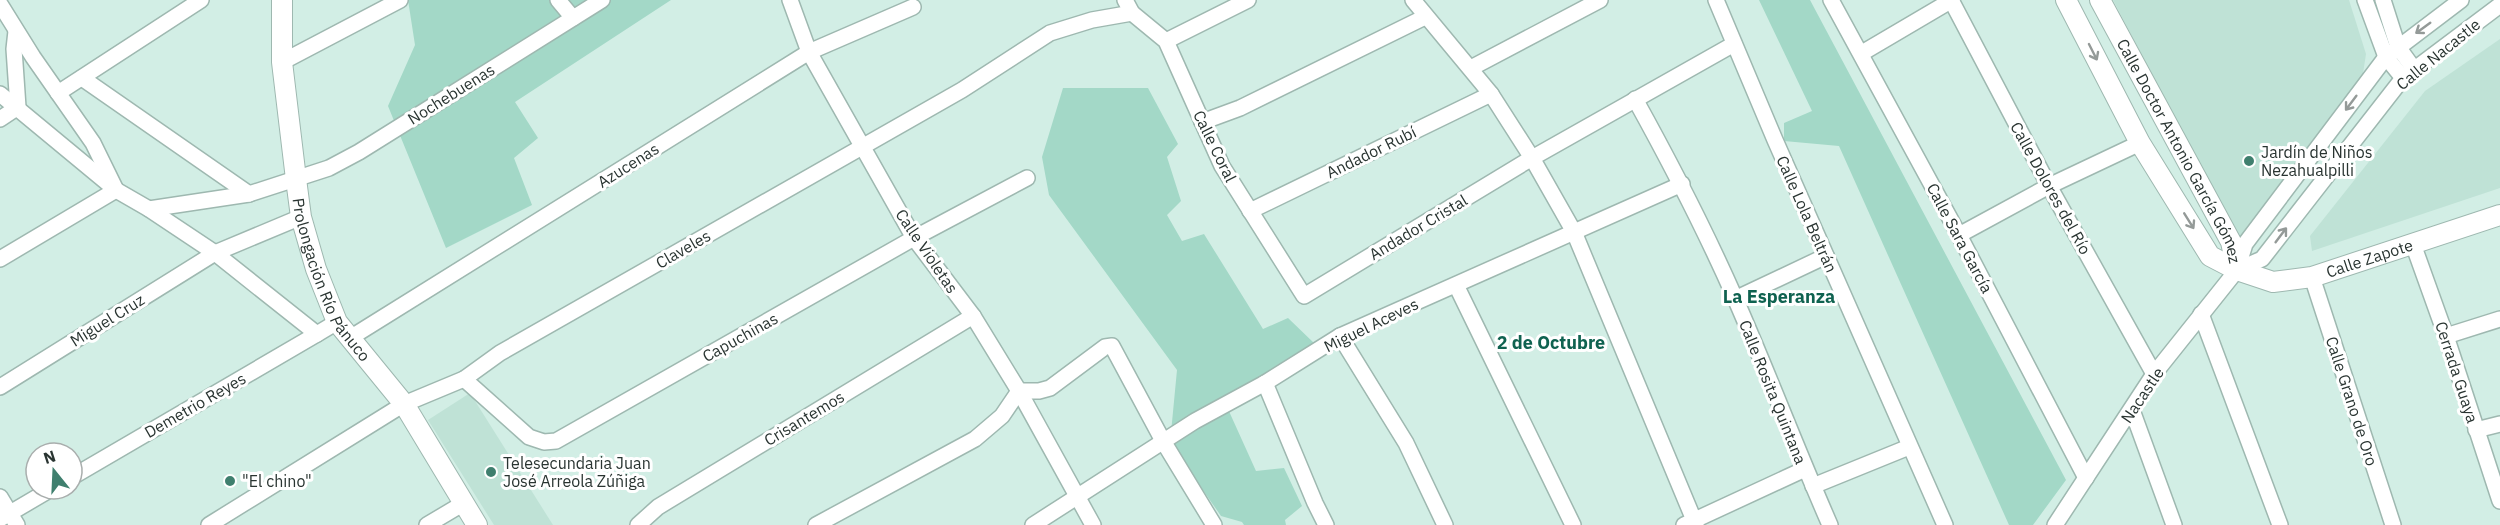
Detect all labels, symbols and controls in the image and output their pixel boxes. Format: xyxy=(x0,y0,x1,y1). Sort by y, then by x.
street label: Calle Nacastle xyxy=(2392,14,2484,94)
one-way arrow xyxy=(2416,22,2432,34)
street label: Calle Doctor Antonio García Gómez xyxy=(2113,35,2245,265)
one-way arrow xyxy=(2087,43,2099,61)
street label: Nochebuenas xyxy=(404,59,498,129)
one-way arrow xyxy=(2345,95,2357,111)
street label: Calle Coral xyxy=(1189,107,1241,185)
street label: Calle Dolores del Río xyxy=(2006,118,2096,258)
street label: Andador Rubí xyxy=(1323,122,1419,182)
street label: Azucenas xyxy=(593,138,663,192)
place label: Jardín de Niños Nezahualpilli xyxy=(2261,142,2373,180)
street label: Calle Lola Beltrán xyxy=(1772,153,1842,275)
marker: Jardín de Niños Nezahualpilli xyxy=(2242,154,2256,168)
street label: Calle Sara García xyxy=(1923,180,1998,297)
street label: Andador Cristal xyxy=(1365,190,1471,264)
street label: Prolongación Río Pánuco xyxy=(289,197,375,365)
street label: Calle Violetas xyxy=(891,205,963,297)
one-way arrow xyxy=(2182,213,2195,230)
street label: Claveles xyxy=(652,225,714,273)
one-way arrow xyxy=(2274,227,2287,243)
street label: Calle Zapote xyxy=(2323,234,2415,282)
district label: La Esperanza xyxy=(1723,285,1835,308)
street label: Miguel Cruz xyxy=(66,289,148,351)
street label: Miguel Aceves xyxy=(1321,294,1421,356)
street label: Capuchinas xyxy=(699,308,781,366)
street label: Calle Rosita Quintana xyxy=(1735,317,1811,467)
street label: Cerrada Guaya xyxy=(2431,319,2483,426)
district label: 2 de Octubre xyxy=(1497,331,1605,354)
street label: Calle Grano de Oro xyxy=(2322,334,2382,468)
street label: Nacastle xyxy=(2116,363,2168,427)
street label: Demetrio Reyes xyxy=(141,368,249,442)
street label: Crisantemos xyxy=(760,386,848,450)
north arrow xyxy=(24,441,84,501)
text: N xyxy=(41,445,58,468)
place label: Telesecundaria Juan José Arreola Zúñiga xyxy=(503,453,651,491)
marker: Telesecundaria Juan José Arreola Zúñiga xyxy=(484,465,498,479)
place label: "El chino" xyxy=(242,471,312,491)
marker: "El chino" xyxy=(223,474,237,488)

